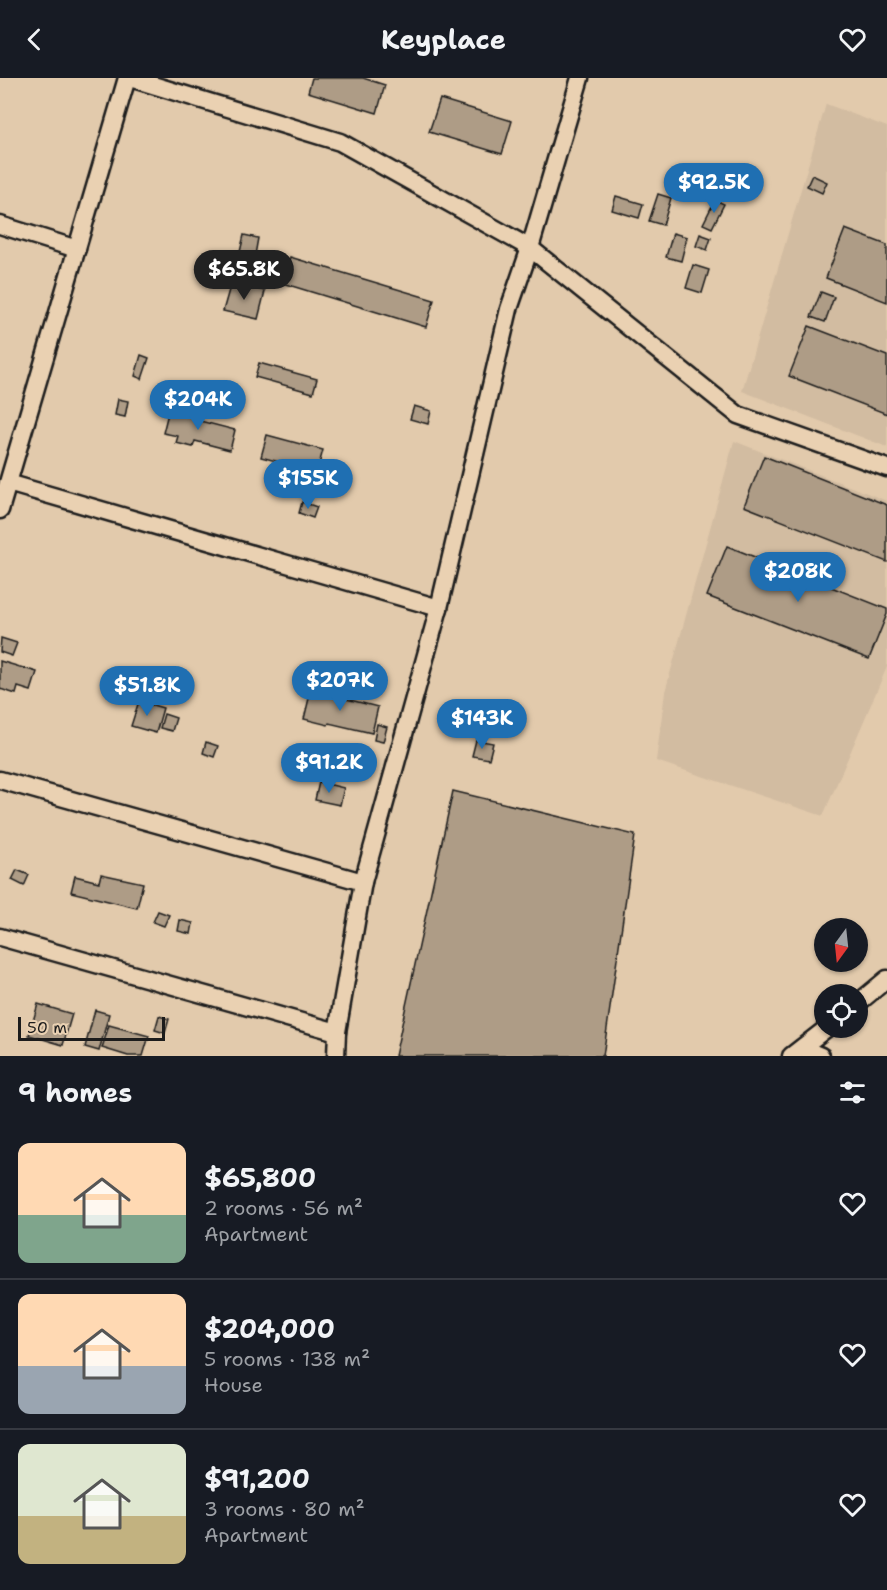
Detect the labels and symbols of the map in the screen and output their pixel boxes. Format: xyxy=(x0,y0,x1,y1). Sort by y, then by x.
pin: $92.5K xyxy=(665,163,763,214)
pin: $65.8K xyxy=(195,250,293,301)
pin: $204K xyxy=(156,380,240,431)
pin: $155K xyxy=(266,459,350,510)
pin: $208K xyxy=(756,552,840,603)
pin: $207K xyxy=(298,661,382,712)
pin: $51.8K xyxy=(98,666,196,717)
pin: $143K xyxy=(440,699,524,750)
pin: $91.2K xyxy=(280,743,378,794)
north arrow xyxy=(814,918,868,972)
scale bar xyxy=(18,1014,165,1042)

